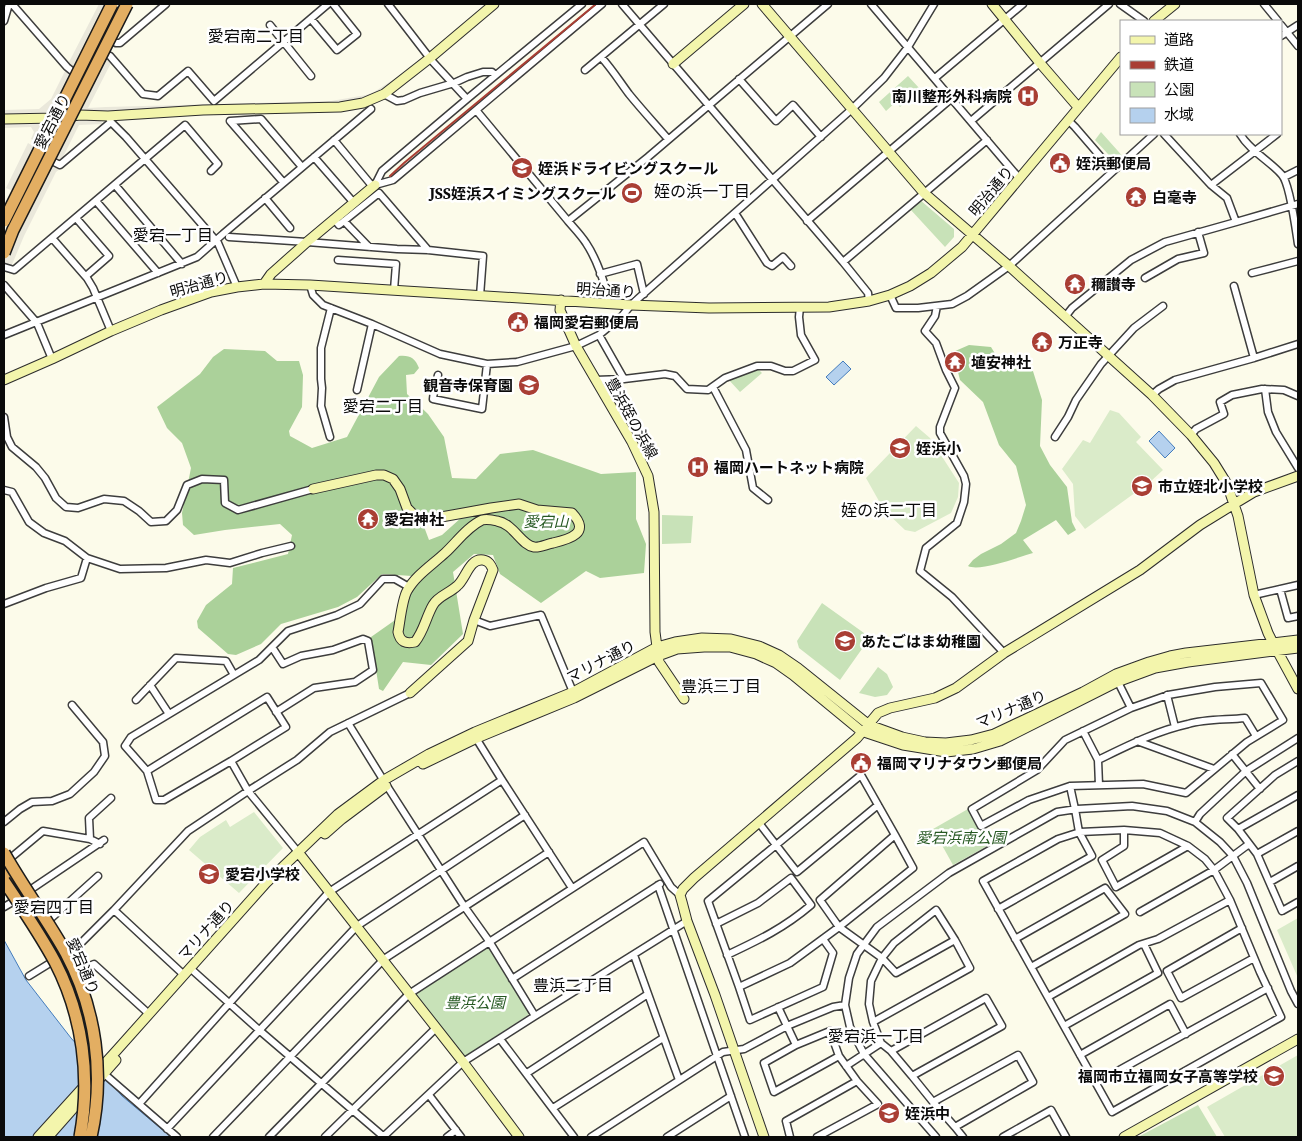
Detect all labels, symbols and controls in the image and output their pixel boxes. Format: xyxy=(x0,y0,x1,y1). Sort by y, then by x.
legend xyxy=(1120,20,1282,135)
district label: 愛宕南二丁目 xyxy=(208,25,304,47)
text: 道路 xyxy=(1164,29,1194,50)
text: 鉄道 xyxy=(1164,54,1194,75)
text: 公園 xyxy=(1164,79,1194,100)
hospital icon: 南川整形外科病院 xyxy=(1016,84,1040,108)
place label: 南川整形外科病院 xyxy=(892,86,1012,107)
street label: 愛宕通り xyxy=(29,89,75,153)
text: 水域 xyxy=(1164,104,1194,125)
public building icon: 姪浜郵便局 xyxy=(1048,151,1072,175)
place label: 姪浜郵便局 xyxy=(1076,153,1151,174)
school or university icon: 姪浜ドライビングスクール xyxy=(510,156,534,180)
place label: 姪浜ドライビングスクール xyxy=(538,158,718,179)
street label: 明治通り xyxy=(964,161,1018,221)
district label: 姪の浜一丁目 xyxy=(654,180,750,202)
sports icon: JSS姪浜スイミングスクール xyxy=(620,181,644,205)
place label: JSS姪浜スイミングスクール xyxy=(428,183,616,204)
temple icon: 白毫寺 xyxy=(1124,185,1148,209)
place label: 白毫寺 xyxy=(1152,187,1197,208)
district label: 愛宕一丁目 xyxy=(133,224,213,246)
street label: 明治通り xyxy=(167,266,231,302)
temple icon: 穪讃寺 xyxy=(1063,272,1087,296)
place label: 穪讃寺 xyxy=(1091,274,1136,295)
street label: 明治通り xyxy=(575,277,637,303)
public building icon: 福岡愛宕郵便局 xyxy=(506,310,530,334)
place label: 福岡愛宕郵便局 xyxy=(533,312,639,333)
temple icon: 万正寺 xyxy=(1030,330,1054,354)
place label: 万正寺 xyxy=(1058,332,1103,353)
temple icon: 埴安神社 xyxy=(943,350,967,374)
place label: 埴安神社 xyxy=(971,352,1031,373)
school or university icon: 観音寺保育園 xyxy=(517,373,541,397)
street label: 豊浜姪の浜線 xyxy=(601,374,663,462)
place label: 観音寺保育園 xyxy=(423,375,513,396)
district label: 愛宕二丁目 xyxy=(343,395,423,417)
school or university icon: 姪浜小 xyxy=(888,436,912,460)
place label: 姪浜小 xyxy=(916,438,962,459)
hospital icon: 福岡ハートネット病院 xyxy=(686,455,710,479)
place label: 福岡ハートネット病院 xyxy=(713,457,864,478)
school or university icon: 市立姪北小学校 xyxy=(1130,474,1154,498)
place label: 市立姪北小学校 xyxy=(1158,476,1263,497)
district label: 姪の浜二丁目 xyxy=(841,499,937,521)
temple icon: 愛宕神社 xyxy=(356,507,380,531)
place label: 愛宕神社 xyxy=(384,509,444,530)
park label: 愛宕山 xyxy=(523,511,569,532)
school or university icon: あたごはま幼稚園 xyxy=(833,629,857,653)
place label: あたごはま幼稚園 xyxy=(861,631,981,652)
street label: マリナ通り xyxy=(563,635,639,687)
district label: 豊浜三丁目 xyxy=(681,675,761,697)
street label: マリナ通り xyxy=(972,685,1050,733)
public building icon: 福岡マリナタウン郵便局 xyxy=(849,751,873,775)
place label: 福岡マリナタウン郵便局 xyxy=(876,753,1042,774)
park label: 愛宕浜南公園 xyxy=(916,827,1008,848)
school or university icon: 愛宕小学校 xyxy=(197,862,221,886)
place label: 愛宕小学校 xyxy=(225,864,300,885)
street label: マリナ通り xyxy=(173,895,239,965)
district label: 愛宕四丁目 xyxy=(14,896,94,918)
street label: 愛宕通り xyxy=(62,934,104,998)
district label: 豊浜二丁目 xyxy=(533,974,613,996)
park label: 豊浜公園 xyxy=(445,992,507,1013)
district label: 愛宕浜一丁目 xyxy=(828,1025,924,1047)
school or university icon: 福岡市立福岡女子高等学校 xyxy=(1262,1064,1286,1088)
place label: 福岡市立福岡女子高等学校 xyxy=(1077,1066,1258,1087)
school or university icon: 姪浜中 xyxy=(877,1101,901,1125)
place label: 姪浜中 xyxy=(905,1103,950,1124)

